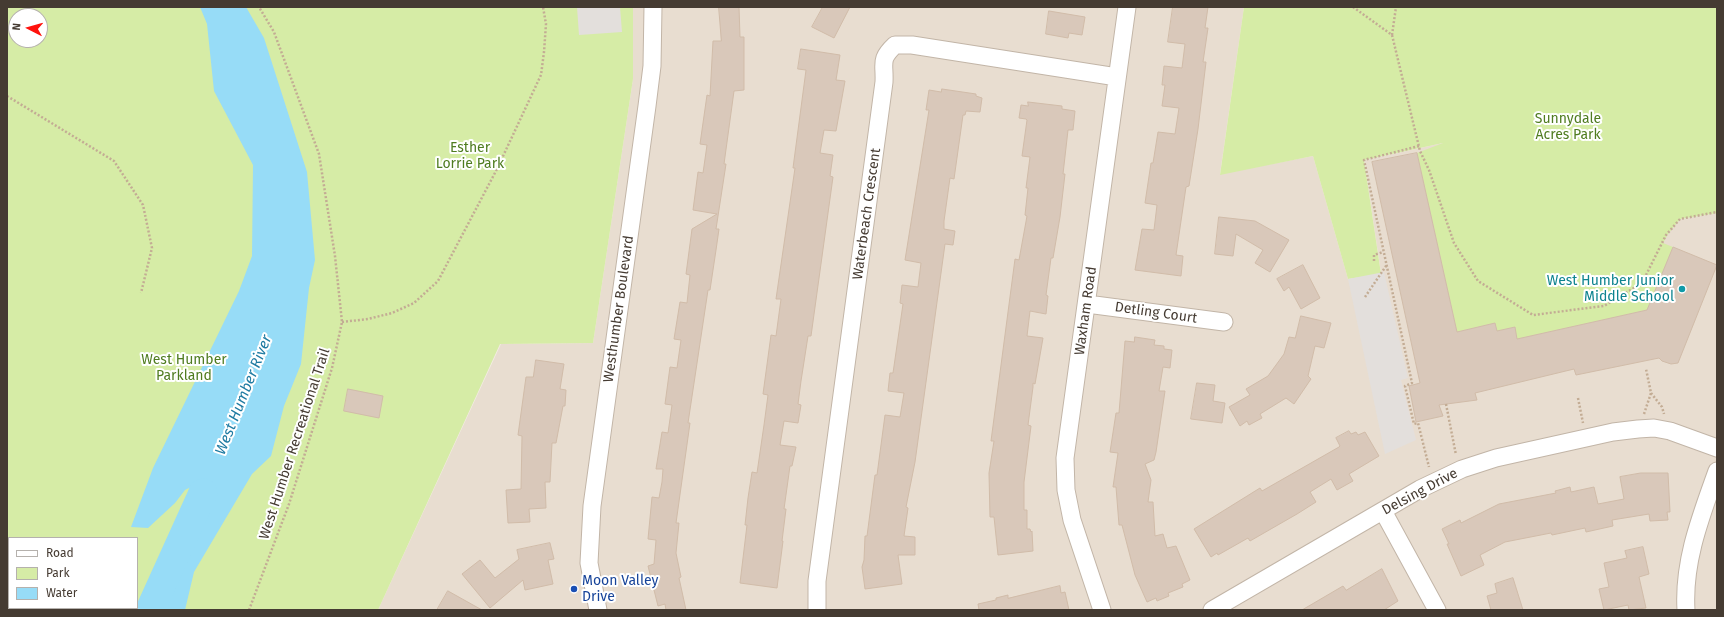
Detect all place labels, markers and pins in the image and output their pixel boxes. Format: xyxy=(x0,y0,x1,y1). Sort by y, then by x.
place label: West Humber Junior Middle School xyxy=(1547,273,1674,306)
marker: West Humber Junior Middle School xyxy=(1677,284,1687,294)
place label: Moon Valley Drive xyxy=(582,573,658,606)
marker: Moon Valley Drive xyxy=(569,584,579,594)

